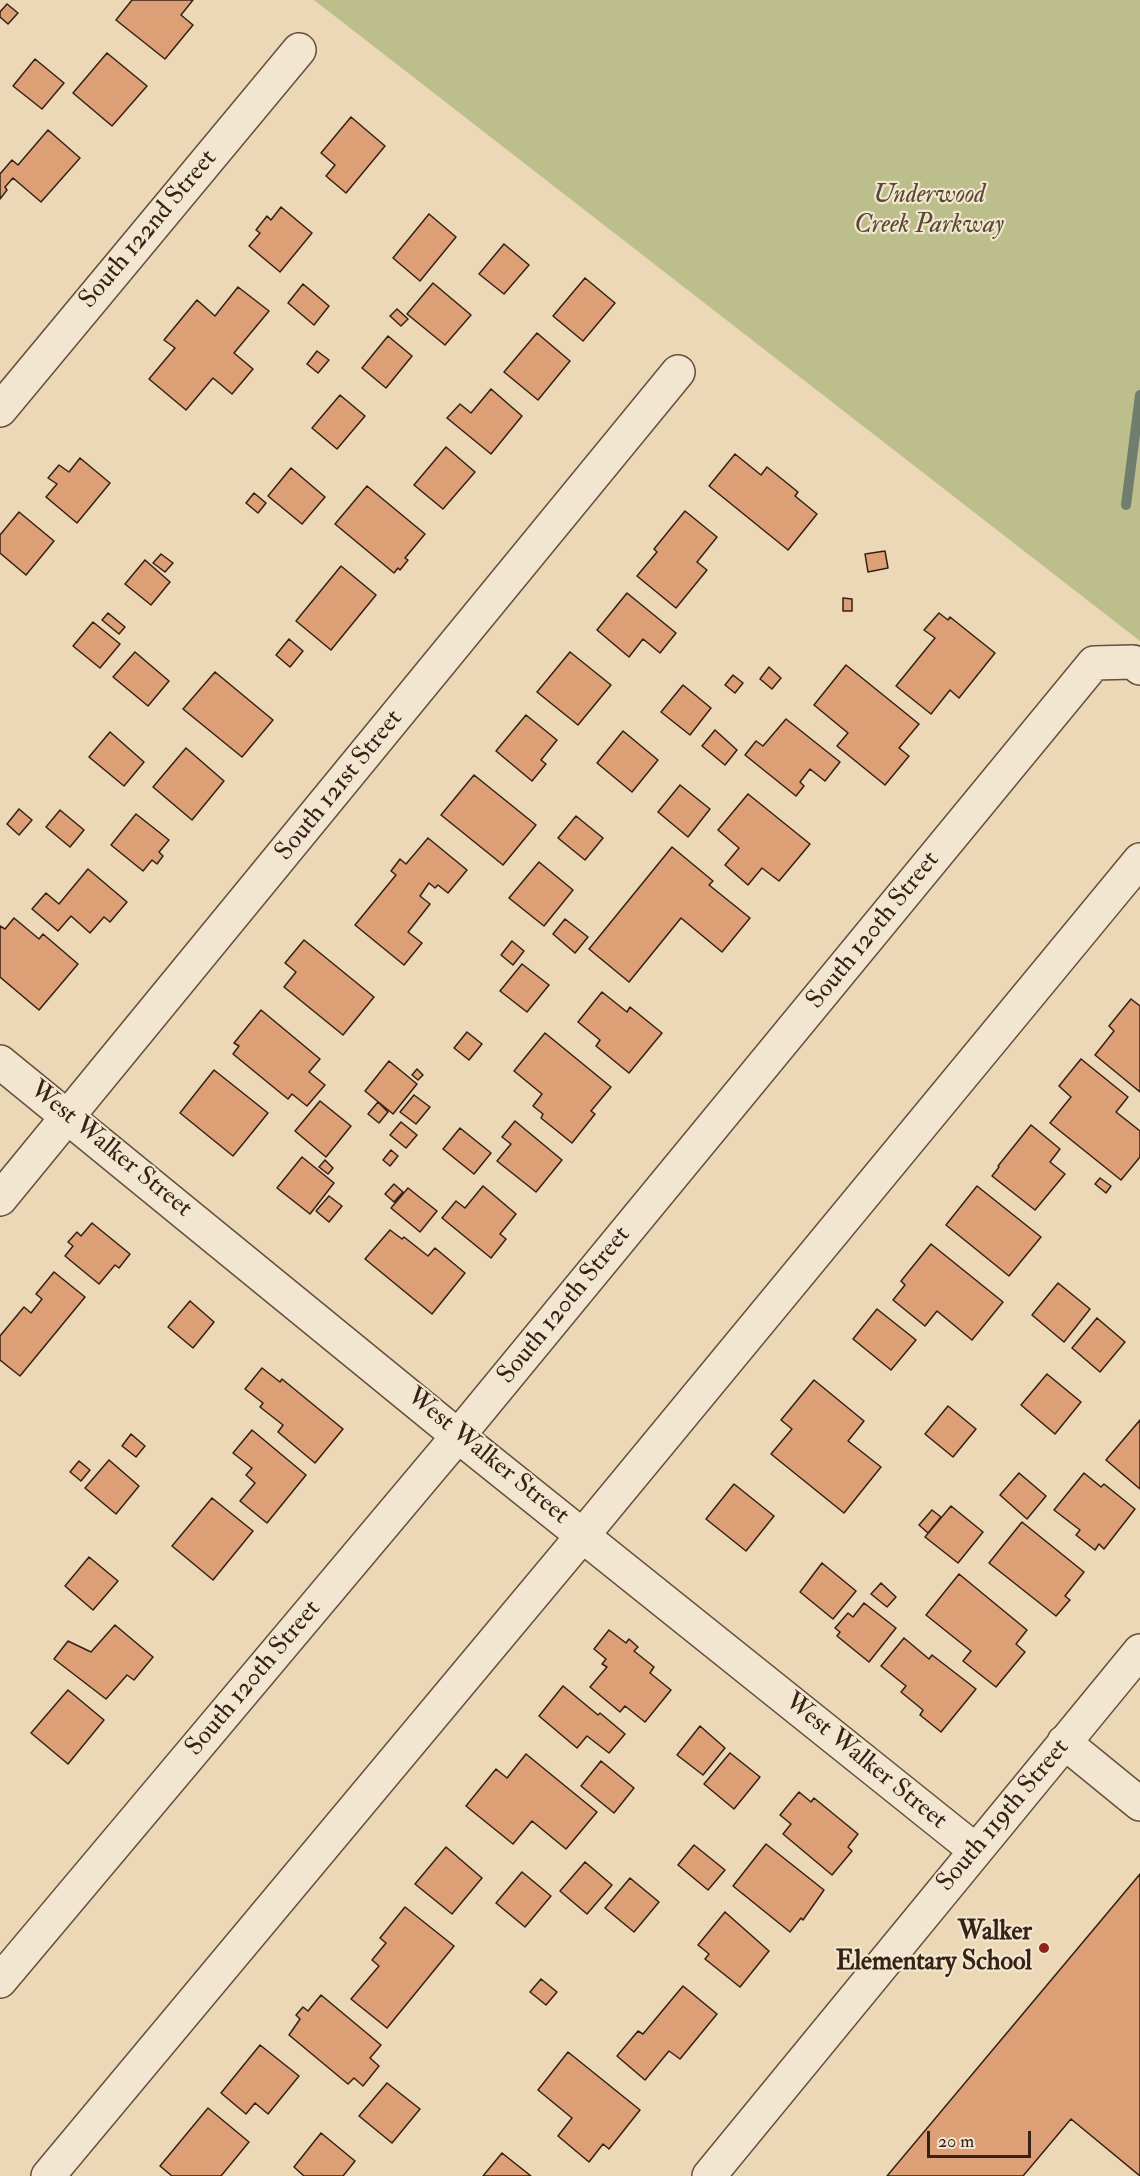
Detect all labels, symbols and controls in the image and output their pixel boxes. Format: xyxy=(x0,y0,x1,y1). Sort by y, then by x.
street label: South 122nd Street xyxy=(73,144,225,316)
park label: Underwood Creek Parkway xyxy=(854,180,1004,242)
street label: South 121st Street xyxy=(270,704,410,868)
street label: South 120th Street xyxy=(801,846,947,1016)
street label: West Walker Street xyxy=(22,1075,198,1225)
street label: South 120th Street xyxy=(492,1221,638,1391)
street label: West Walker Street xyxy=(399,1382,575,1532)
street label: South 120th Street xyxy=(180,1595,328,1763)
street label: West Walker Street xyxy=(777,1687,953,1837)
street label: South 119th Street xyxy=(931,1733,1077,1899)
place label: Walker Elementary School xyxy=(836,1917,1032,1978)
marker: Walker Elementary School xyxy=(1037,1941,1051,1955)
scale bar xyxy=(930,2119,1034,2157)
text: 20 m xyxy=(938,2130,974,2153)

